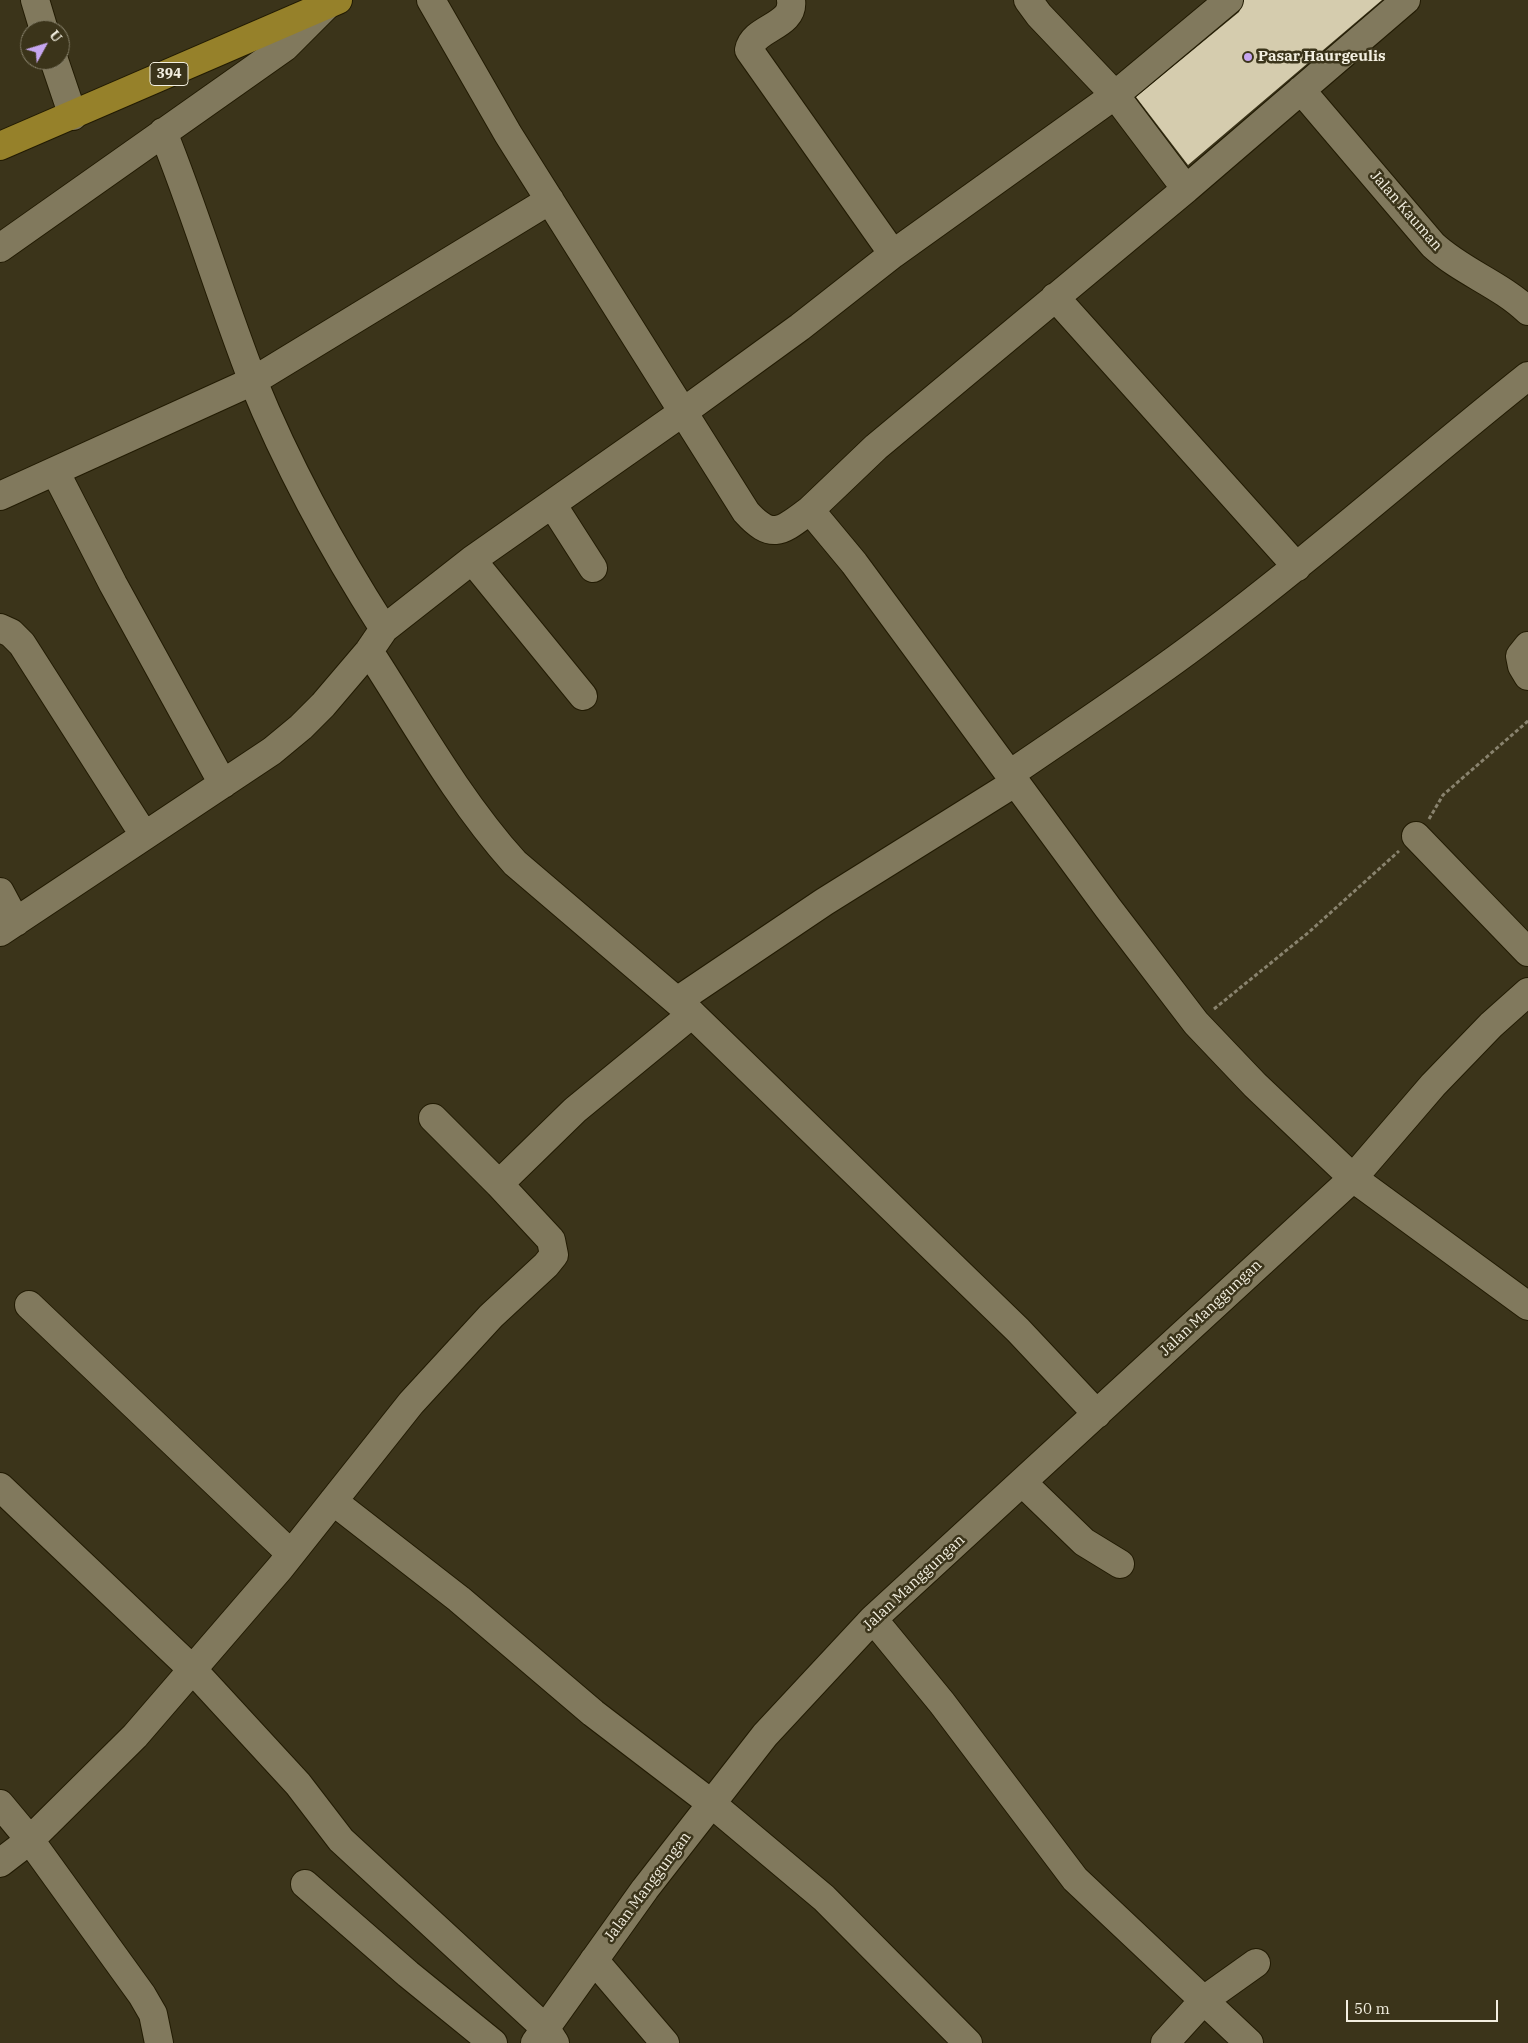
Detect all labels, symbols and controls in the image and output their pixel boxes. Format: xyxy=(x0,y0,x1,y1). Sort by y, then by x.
north arrow xyxy=(20,20,70,70)
text: U xyxy=(45,26,66,46)
place label: Pasar Haurgeulis xyxy=(1258,48,1386,66)
marker: Pasar Haurgeulis xyxy=(1242,51,1254,63)
road number: 394 xyxy=(150,62,188,86)
street label: Jalan Kauman xyxy=(1366,167,1446,255)
street label: Jalan Manggungan xyxy=(1156,1256,1266,1360)
street label: Jalan Manggungan xyxy=(859,1531,969,1635)
street label: Jalan Manggungan xyxy=(601,1829,695,1945)
scale bar xyxy=(1348,1990,1500,2022)
text: 50 m xyxy=(1354,1999,1390,2018)

